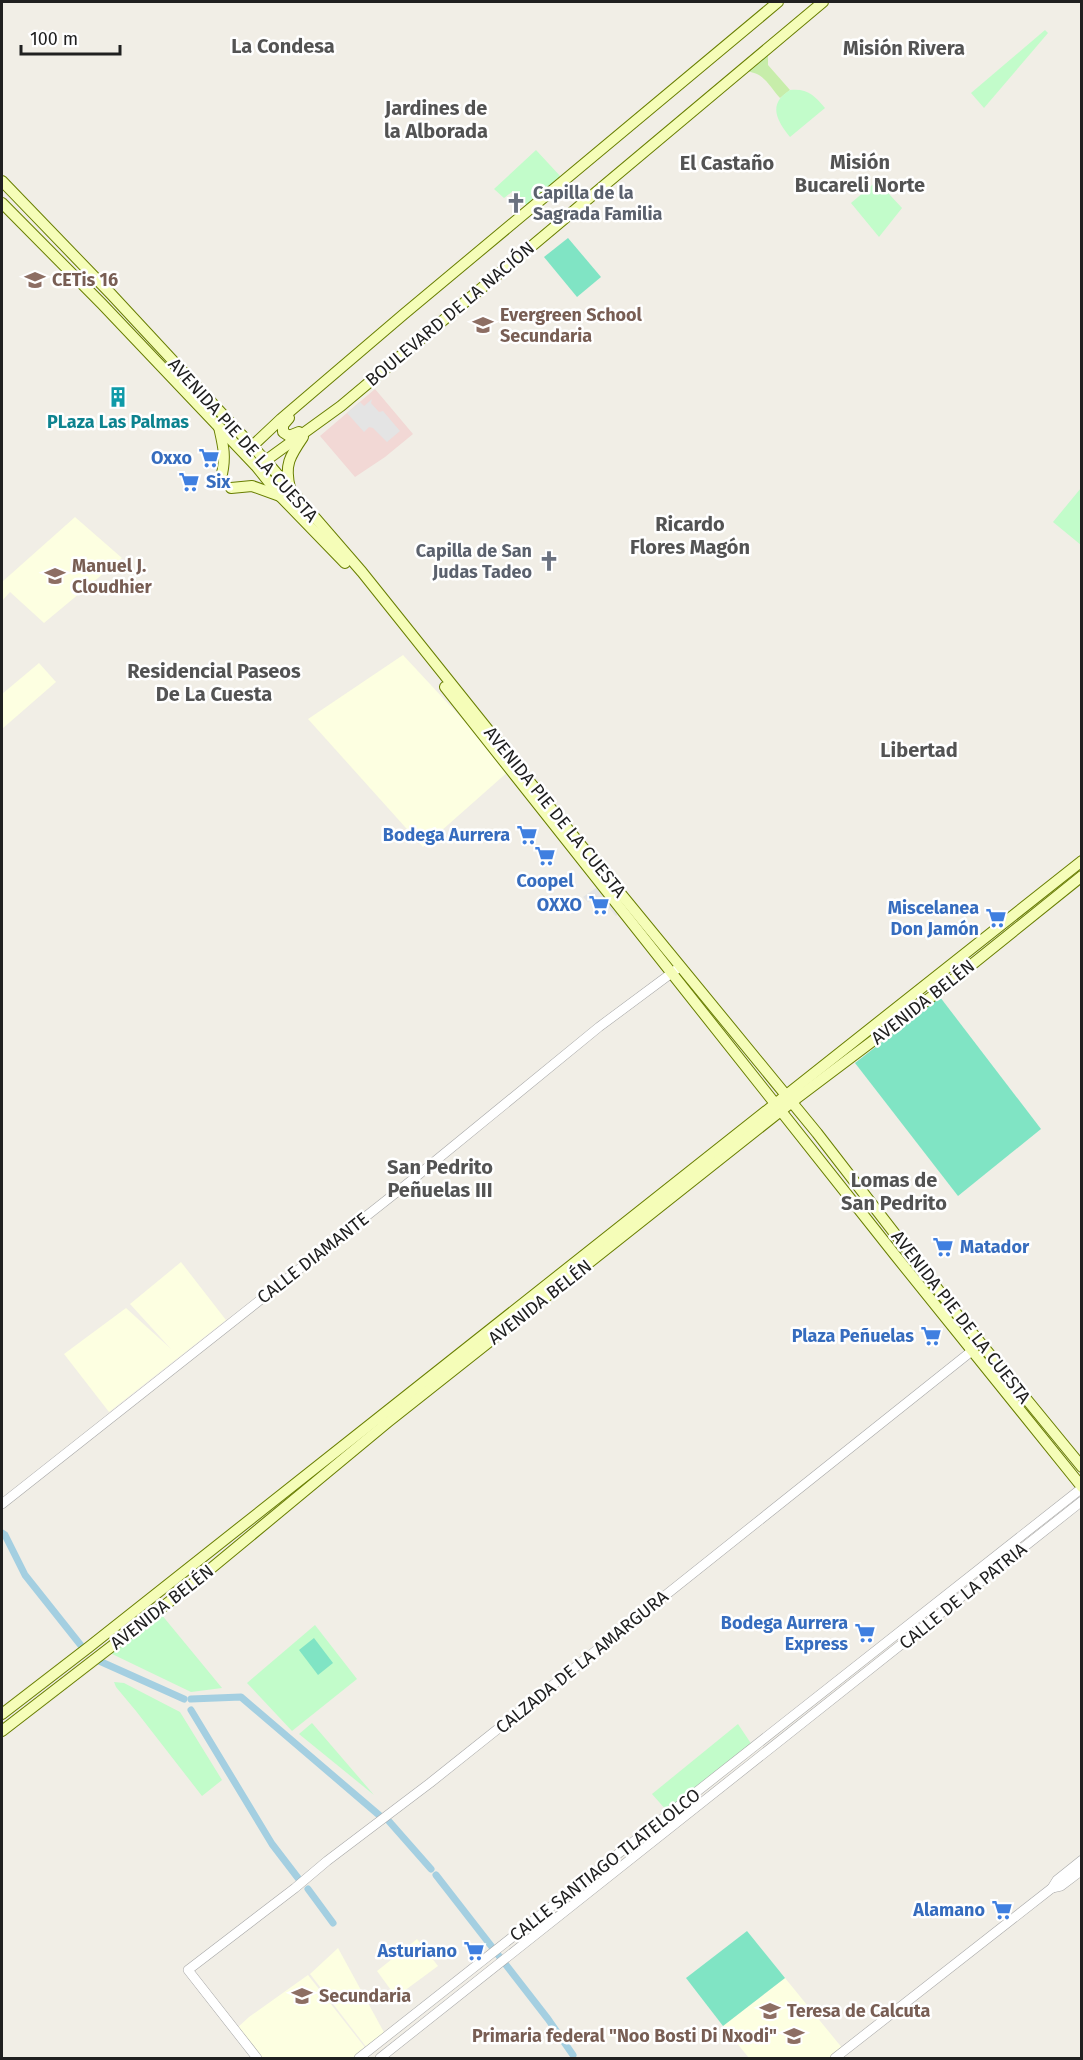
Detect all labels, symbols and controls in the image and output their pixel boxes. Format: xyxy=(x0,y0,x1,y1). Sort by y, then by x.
scale bar xyxy=(21,18,120,56)
text: 100 m xyxy=(30,28,78,50)
district label: La Condesa xyxy=(231,34,335,58)
district label: Misión Rivera xyxy=(843,36,965,60)
district label: Jardines de la Alborada xyxy=(384,96,488,143)
district label: Misión Bucareli Norte xyxy=(795,150,925,197)
district label: El Castaño xyxy=(680,151,775,175)
place label: Capilla de la Sagrada Familia xyxy=(533,182,663,225)
church icon: Capilla de la Sagrada Familia xyxy=(504,191,528,215)
street label: BOULEVARD DE LA NACIÓN xyxy=(361,237,539,391)
school or university icon: CETis 16 xyxy=(23,268,47,292)
place label: CETis 16 xyxy=(52,269,118,291)
place label: Evergreen School Secundaria xyxy=(500,304,643,347)
school or university icon: Evergreen School Secundaria xyxy=(471,313,495,337)
street label: AVENIDA PIE DE LA CUESTA xyxy=(163,353,323,527)
building icon: PLaza Las Palmas xyxy=(106,385,130,409)
place label: PLaza Las Palmas xyxy=(47,411,189,433)
supermarket icon: Oxxo xyxy=(197,446,221,470)
place label: Oxxo xyxy=(151,447,192,469)
supermarket icon: Six xyxy=(177,470,201,494)
place label: Six xyxy=(206,471,231,493)
district label: Ricardo Flores Magón xyxy=(630,512,750,559)
place label: Capilla de San Judas Tadeo xyxy=(416,540,532,583)
church icon: Capilla de San Judas Tadeo xyxy=(537,549,561,573)
place label: Manuel J. Cloudhier xyxy=(72,555,152,598)
school or university icon: Manuel J. Cloudhier xyxy=(43,564,67,588)
district label: Residencial Paseos De La Cuesta xyxy=(127,659,301,706)
street label: AVENIDA PIE DE LA CUESTA xyxy=(479,722,631,902)
district label: Libertad xyxy=(880,738,958,762)
supermarket icon: Bodega Aurrera xyxy=(515,823,539,847)
place label: Bodega Aurrera xyxy=(383,824,510,846)
supermarket icon: Coopel xyxy=(533,844,557,868)
place label: Coopel xyxy=(516,870,574,892)
supermarket icon: OXXO xyxy=(587,893,611,917)
place label: OXXO xyxy=(537,894,582,916)
place label: Miscelanea Don Jamón xyxy=(888,897,979,940)
supermarket icon: Miscelanea Don Jamón xyxy=(984,906,1008,930)
street label: AVENIDA BELÉN xyxy=(866,954,979,1049)
district label: San Pedrito Peñuelas III xyxy=(387,1155,493,1202)
district label: Lomas de San Pedrito xyxy=(841,1168,947,1215)
street label: CALLE DIAMANTE xyxy=(253,1208,373,1308)
street label: AVENIDA PIE DE LA CUESTA xyxy=(887,1226,1036,1408)
supermarket icon: Matador xyxy=(931,1235,955,1259)
place label: Matador xyxy=(960,1236,1030,1258)
street label: AVENIDA BELÉN xyxy=(483,1254,596,1349)
supermarket icon: Plaza Peñuelas xyxy=(919,1324,943,1348)
place label: Plaza Peñuelas xyxy=(792,1325,914,1347)
street label: CALLE DE LA PATRIA xyxy=(895,1538,1032,1654)
street label: AVENIDA BELÉN xyxy=(105,1559,218,1654)
street label: CALZADA DE LA AMARGURA xyxy=(491,1585,673,1738)
place label: Bodega Aurrera Express xyxy=(721,1612,848,1655)
supermarket icon: Bodega Aurrera Express xyxy=(853,1621,877,1645)
street label: CALLE SANTIAGO TLATELOLCO xyxy=(505,1784,705,1946)
supermarket icon: Alamano xyxy=(990,1898,1014,1922)
place label: Alamano xyxy=(912,1899,985,1921)
supermarket icon: Asturiano xyxy=(462,1939,486,1963)
place label: Asturiano xyxy=(376,1940,457,1962)
school or university icon: Secundaria xyxy=(290,1984,314,2008)
place label: Secundaria xyxy=(319,1985,411,2007)
school or university icon: Teresa de Calcuta xyxy=(758,1999,782,2023)
place label: Teresa de Calcuta xyxy=(787,2000,931,2022)
school or university icon: Primaria federal "Noo Bosti Di Nxodi" xyxy=(782,2024,806,2048)
place label: Primaria federal "Noo Bosti Di Nxodi" xyxy=(472,2025,777,2047)

